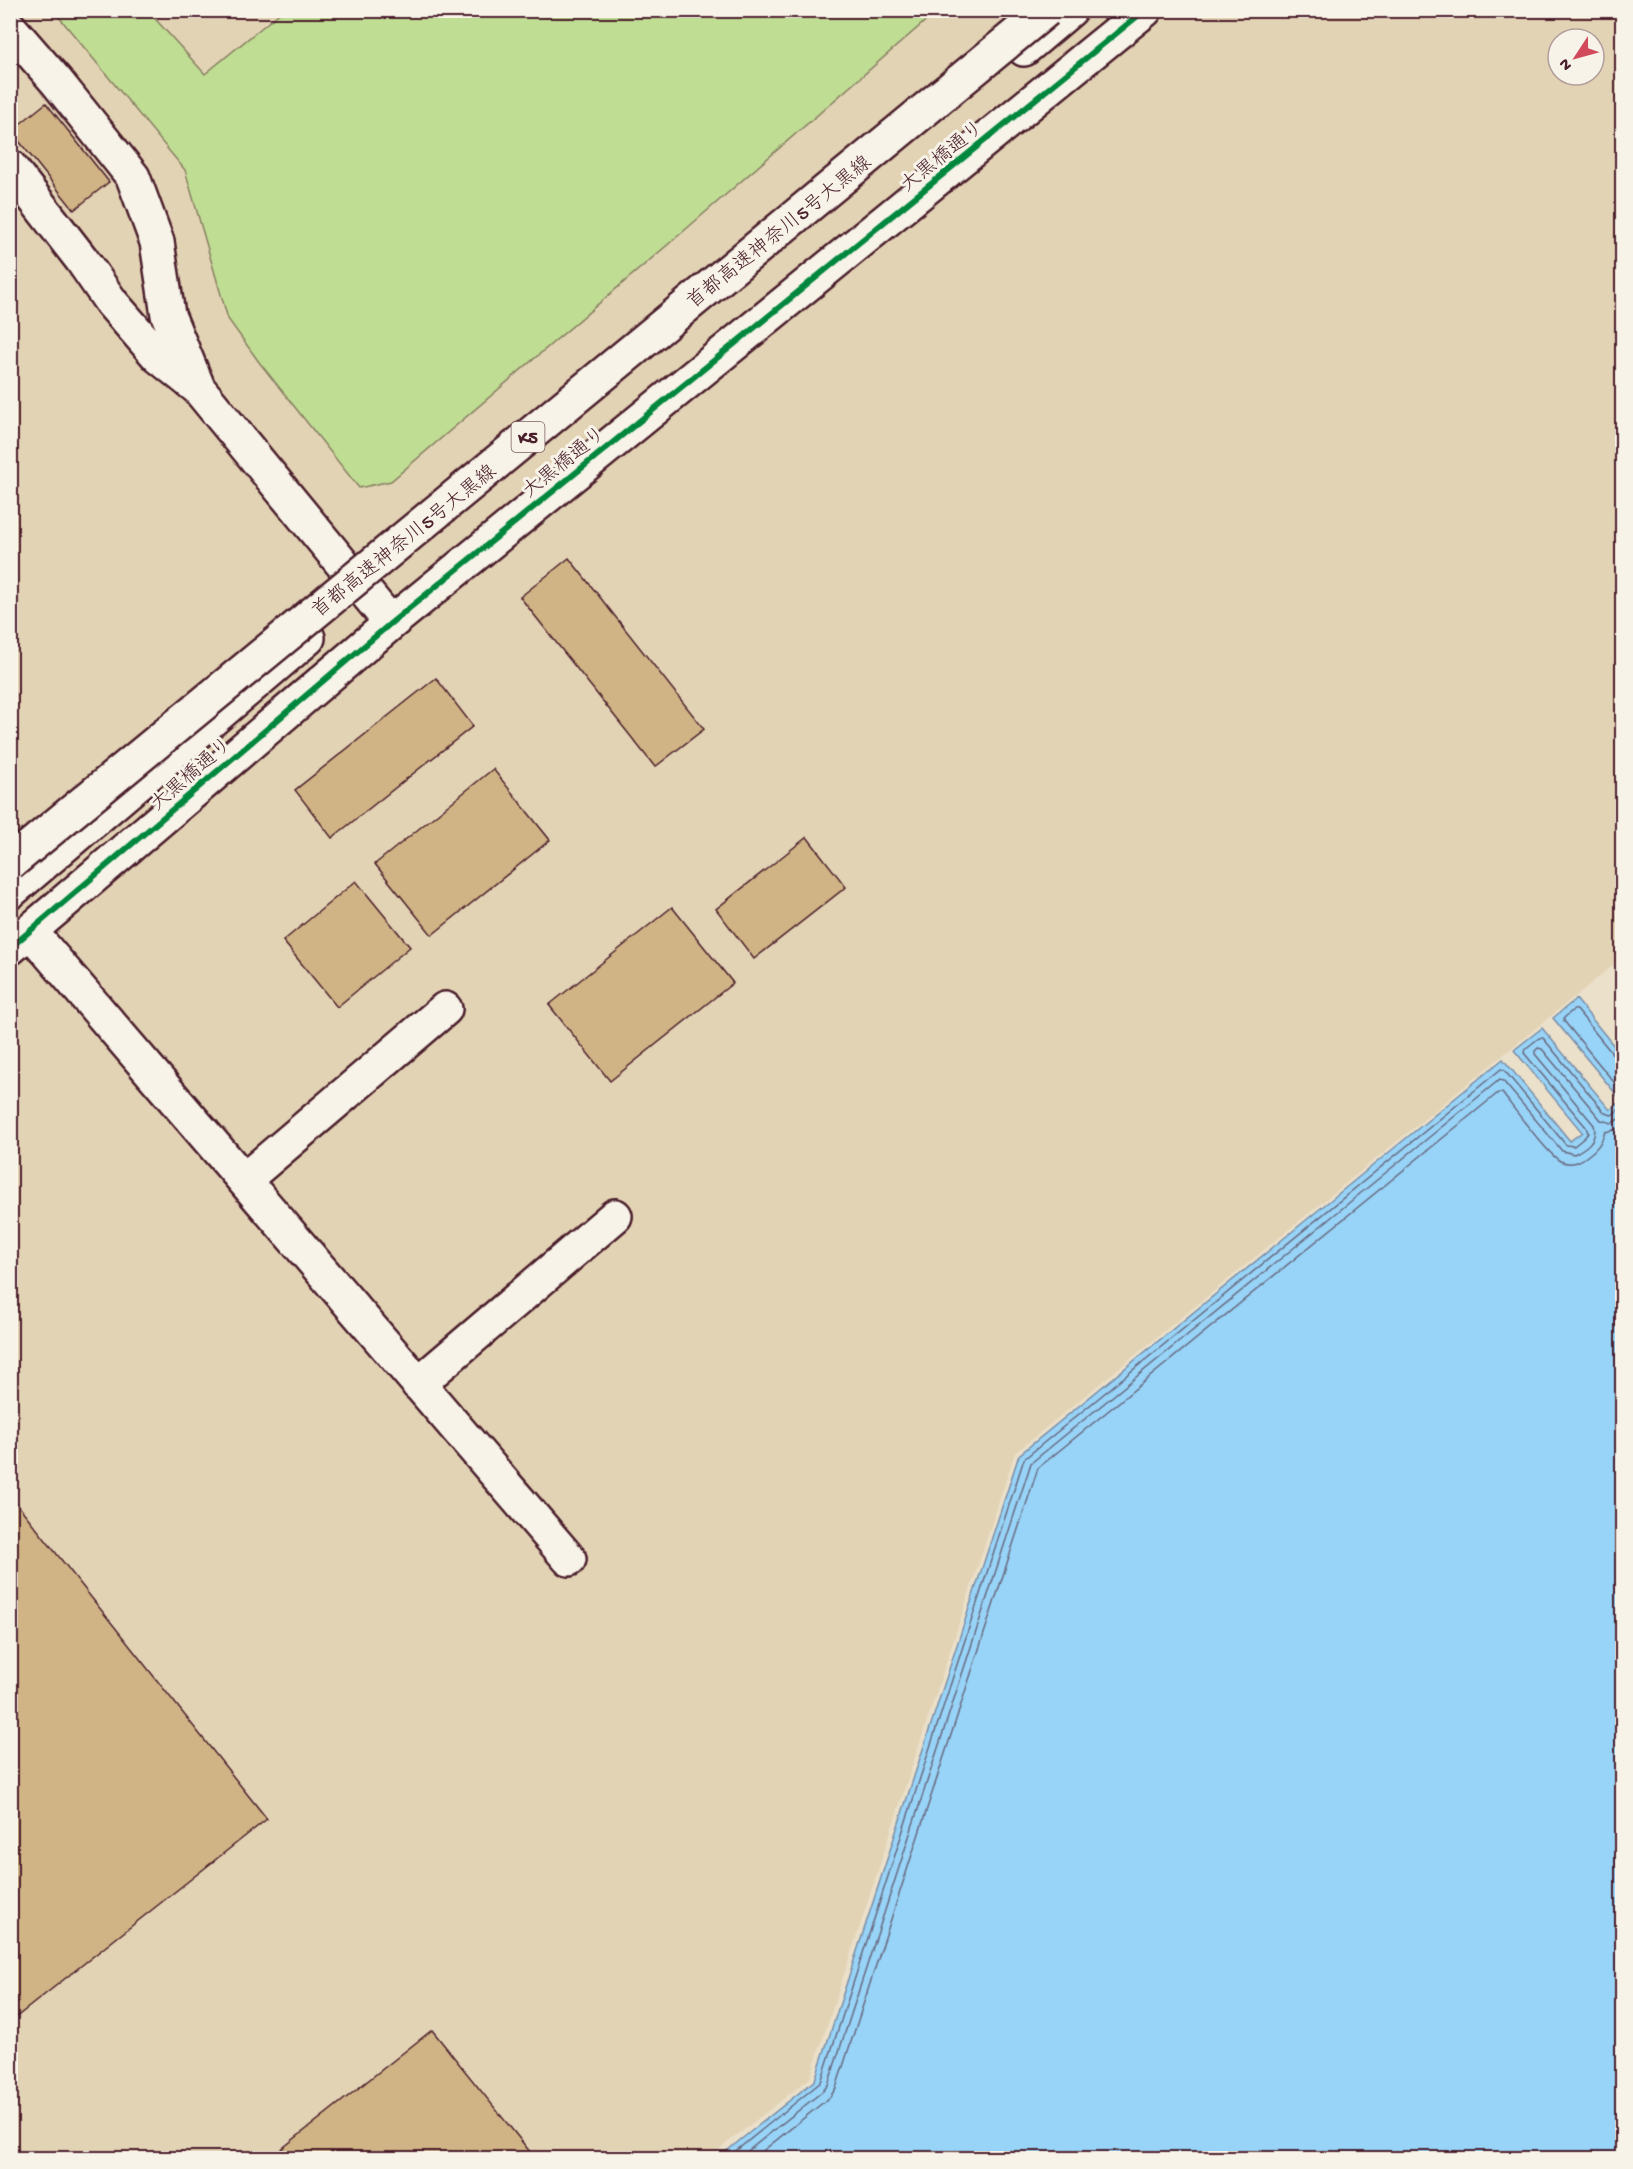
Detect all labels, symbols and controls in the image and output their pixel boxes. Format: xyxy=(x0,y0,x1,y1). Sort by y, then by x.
north arrow xyxy=(1546,27,1606,87)
text: N xyxy=(1556,54,1577,74)
street label: 大黒橋通り xyxy=(896,117,989,198)
street label: 首都高速神奈川5号大黒線 xyxy=(682,151,877,315)
road number: K5 xyxy=(512,422,544,452)
street label: 大黒橋通り xyxy=(518,423,611,504)
street label: 首都高速神奈川5号大黒線 xyxy=(307,460,502,624)
street label: 大黒橋通り xyxy=(146,733,238,817)

